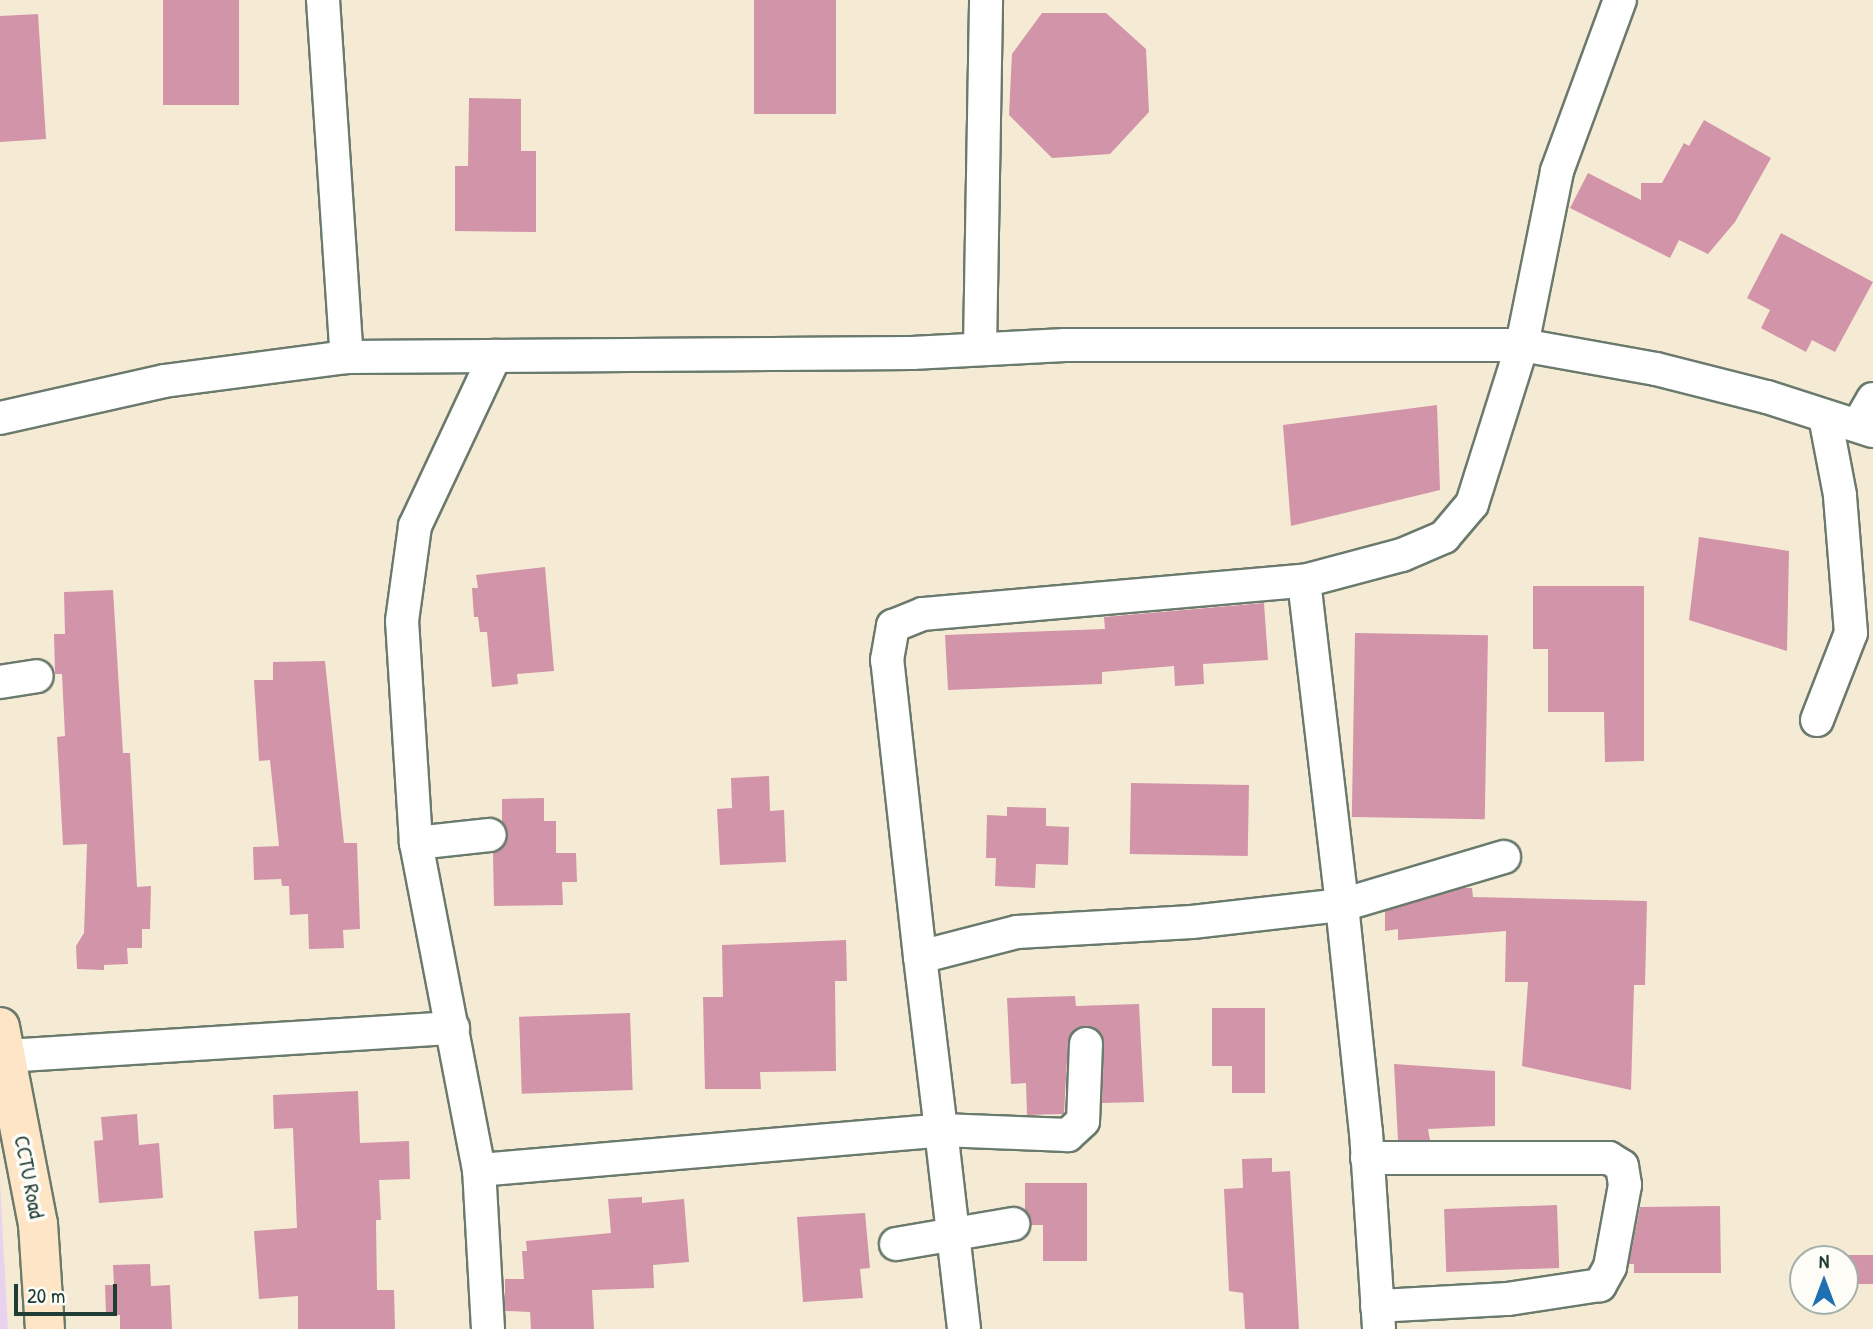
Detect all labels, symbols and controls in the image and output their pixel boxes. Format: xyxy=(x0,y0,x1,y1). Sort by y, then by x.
street label: CCTU Road xyxy=(9,1134,49,1220)
north arrow xyxy=(1789,1245,1859,1315)
text: N xyxy=(1819,1248,1829,1274)
scale bar xyxy=(18,1270,121,1314)
text: 20 m xyxy=(27,1281,65,1310)

